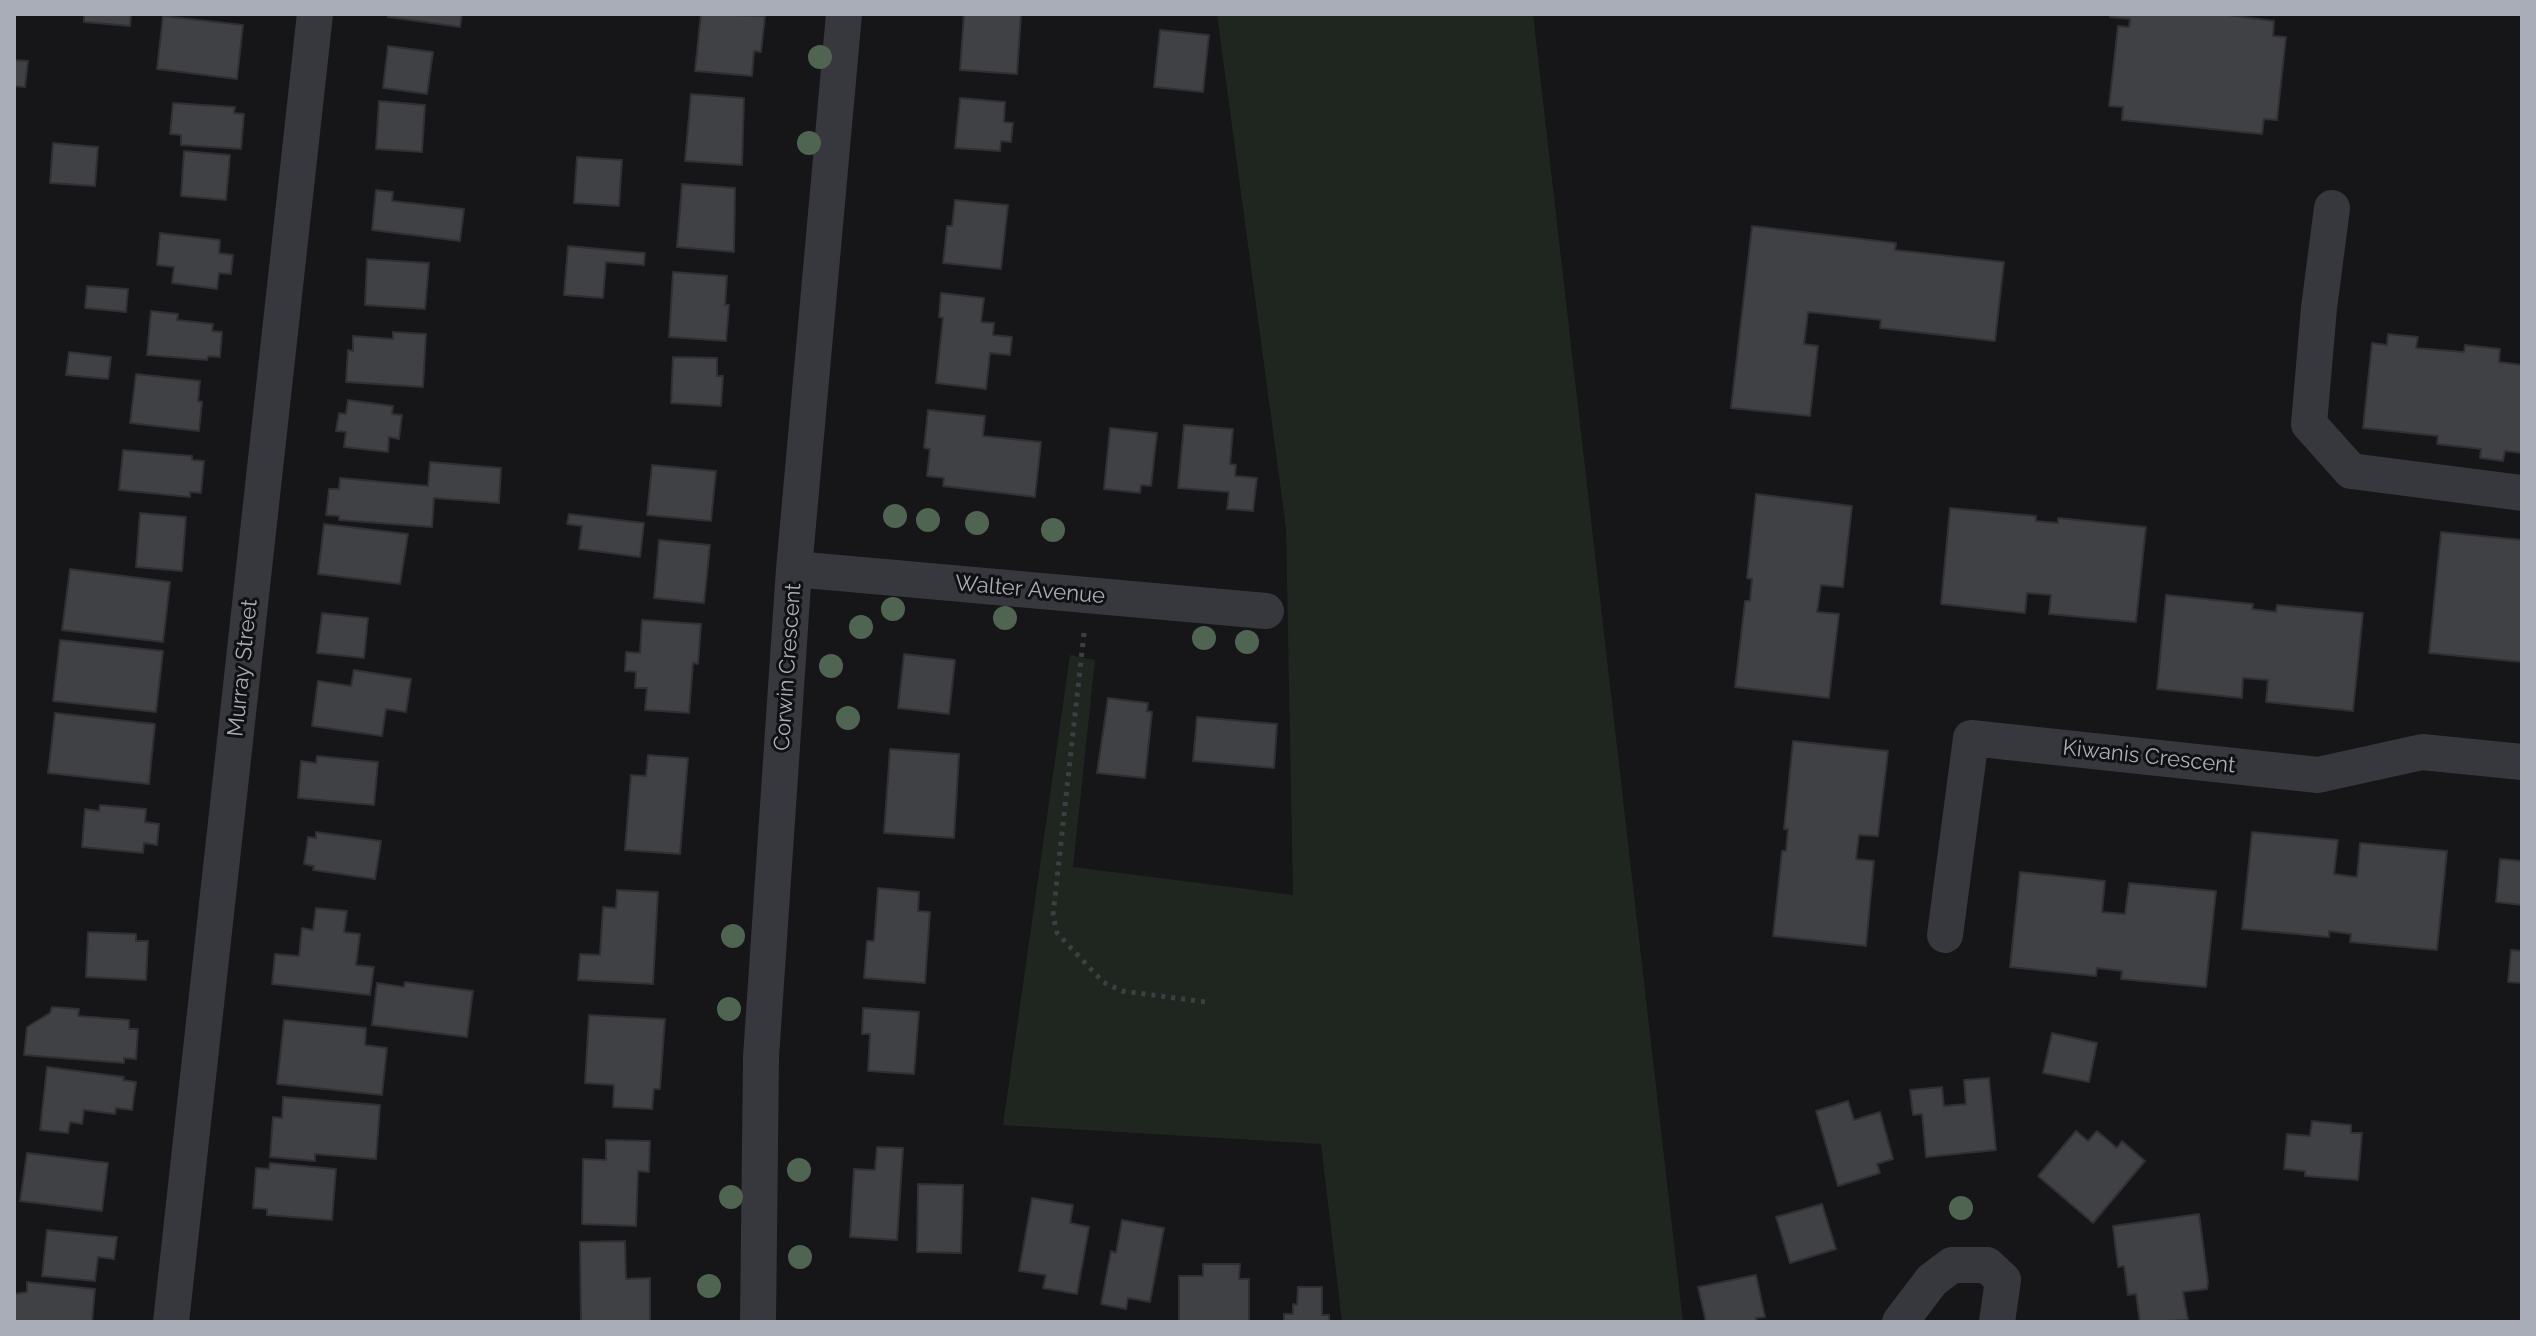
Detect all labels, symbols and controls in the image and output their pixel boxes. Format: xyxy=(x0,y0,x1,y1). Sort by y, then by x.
street label: Walter Avenue xyxy=(954,570,1106,610)
street label: Corwin Crescent xyxy=(769,582,807,752)
street label: Murray Street xyxy=(223,598,263,738)
street label: Kiwanis Crescent xyxy=(2061,735,2237,779)

